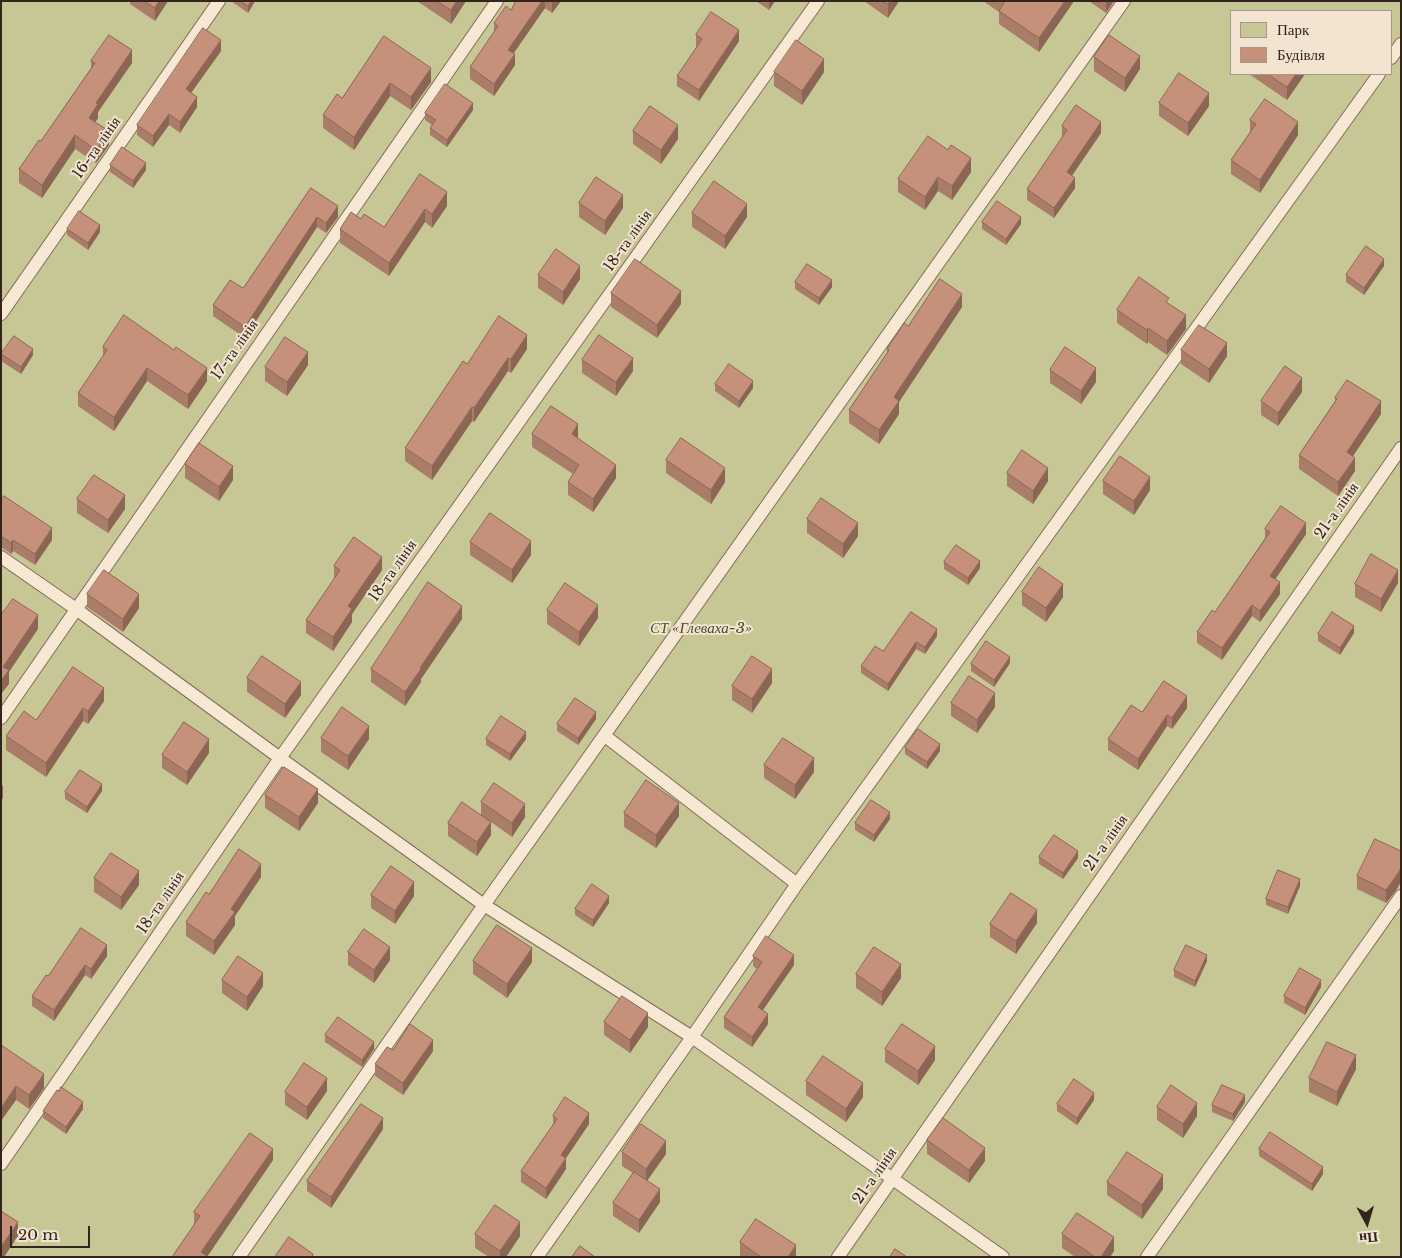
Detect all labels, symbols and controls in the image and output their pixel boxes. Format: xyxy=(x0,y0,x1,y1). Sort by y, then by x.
legend xyxy=(1230,10,1392,75)
text: Парк xyxy=(1277,20,1309,39)
text: Будівля xyxy=(1277,45,1325,64)
street label: 16-та лінія xyxy=(69,113,125,183)
street label: 18-та лінія xyxy=(600,207,656,275)
street label: 17-та лінія xyxy=(208,316,262,384)
street label: 21-а лінія xyxy=(1311,479,1363,543)
street label: 18-та лінія xyxy=(365,537,421,605)
park label: СТ «Глеваха-3» xyxy=(650,620,752,638)
street label: 21-а лінія xyxy=(1080,811,1132,875)
street label: 18-та лінія xyxy=(134,868,188,938)
street label: 21-а лінія xyxy=(849,1144,901,1208)
north arrow xyxy=(1342,1198,1392,1248)
scale bar xyxy=(12,1216,92,1248)
text: 20 m xyxy=(18,1225,58,1244)
text: Пн xyxy=(1358,1228,1379,1248)

